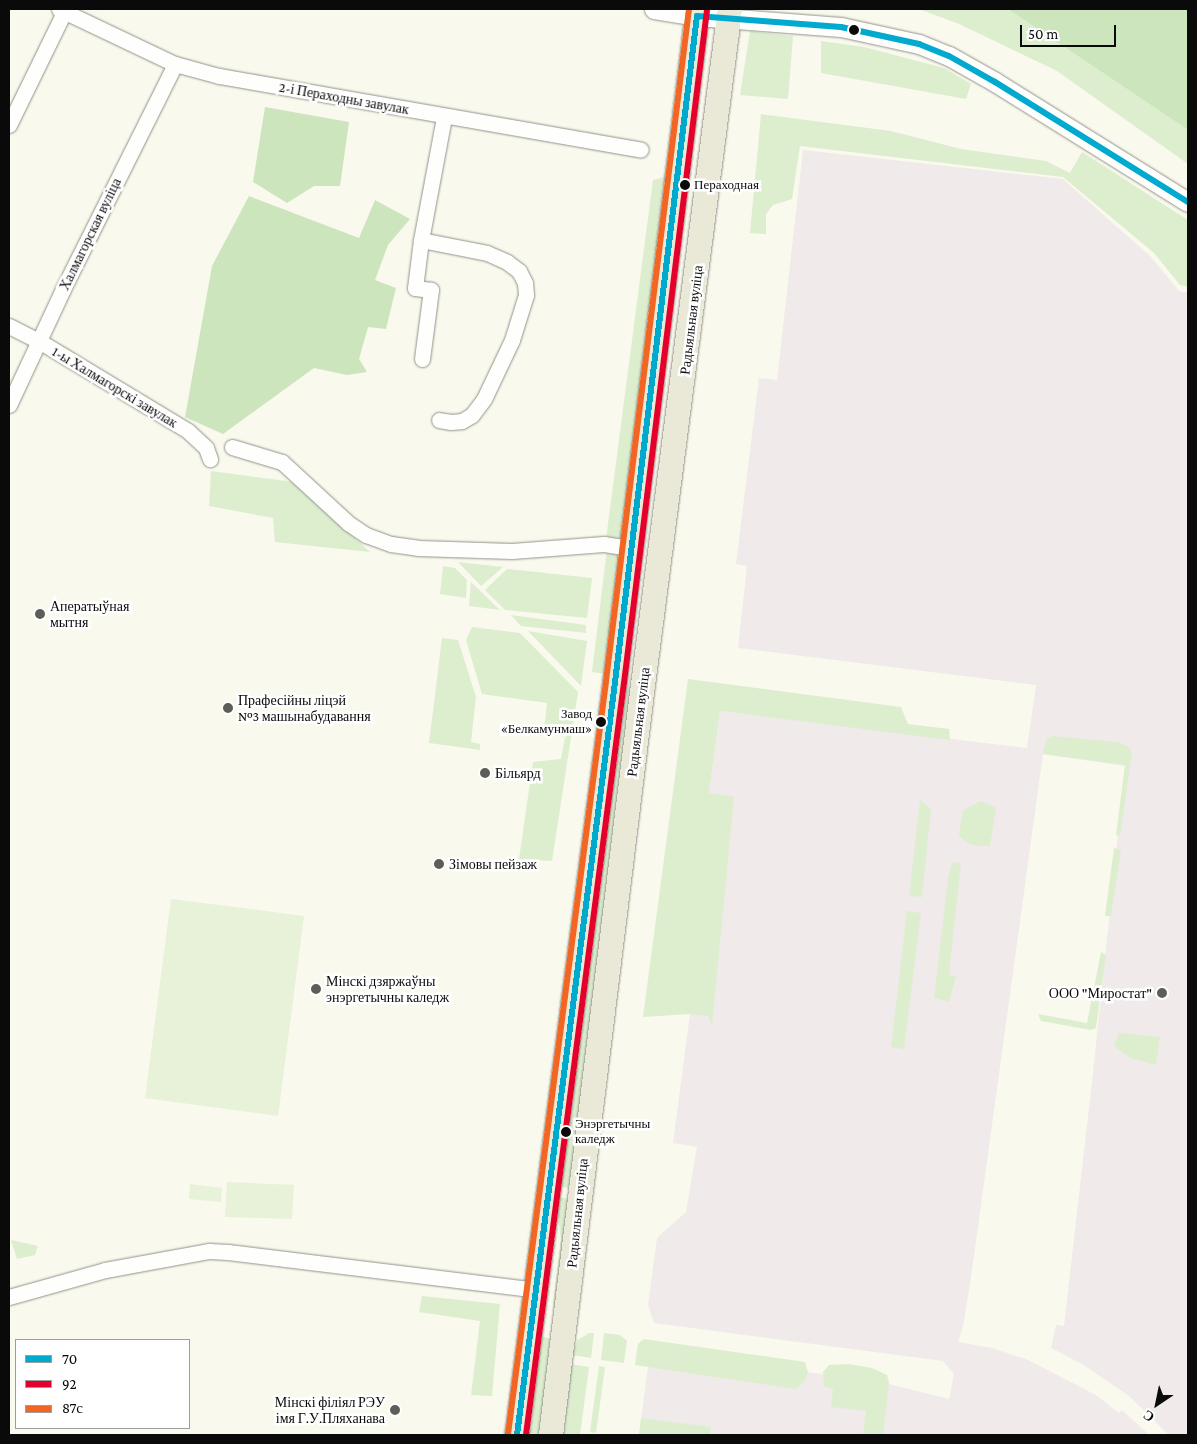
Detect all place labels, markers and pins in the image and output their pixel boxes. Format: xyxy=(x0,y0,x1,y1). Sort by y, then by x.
unlabelled marker xyxy=(849,25,859,35)
place label: Пераходная xyxy=(694,177,759,193)
marker: Пераходная xyxy=(680,180,690,190)
place label: Аператыўная мытня xyxy=(50,598,129,630)
marker: Аператыўная мытня xyxy=(34,608,46,620)
place label: Прафесійны ліцэй №3 машынабудавання xyxy=(238,692,371,724)
marker: Прафесійны ліцэй №3 машынабудавання xyxy=(222,702,234,714)
place label: Завод «Белкамунмаш» xyxy=(501,707,592,738)
marker: Завод «Белкамунмаш» xyxy=(596,717,606,727)
place label: Більярд xyxy=(495,765,541,781)
marker: Більярд xyxy=(479,767,491,779)
place label: Зімовы пейзаж xyxy=(449,856,537,872)
marker: Зімовы пейзаж xyxy=(433,858,445,870)
place label: Мінскі дзяржаўны энэргетычны каледж xyxy=(326,973,449,1006)
marker: Мінскі дзяржаўны энэргетычны каледж xyxy=(310,983,322,995)
place label: ООО "Миростат" xyxy=(1049,985,1152,1001)
marker: ООО "Миростат" xyxy=(1156,987,1168,999)
place label: Энэргетычны каледж xyxy=(575,1117,650,1148)
marker: Энэргетычны каледж xyxy=(561,1127,571,1137)
place label: Мінскі філіял РЭУ імя Г.У.Пляханава xyxy=(275,1394,385,1426)
marker: Мінскі філіял РЭУ імя Г.У.Пляханава xyxy=(389,1404,401,1416)

